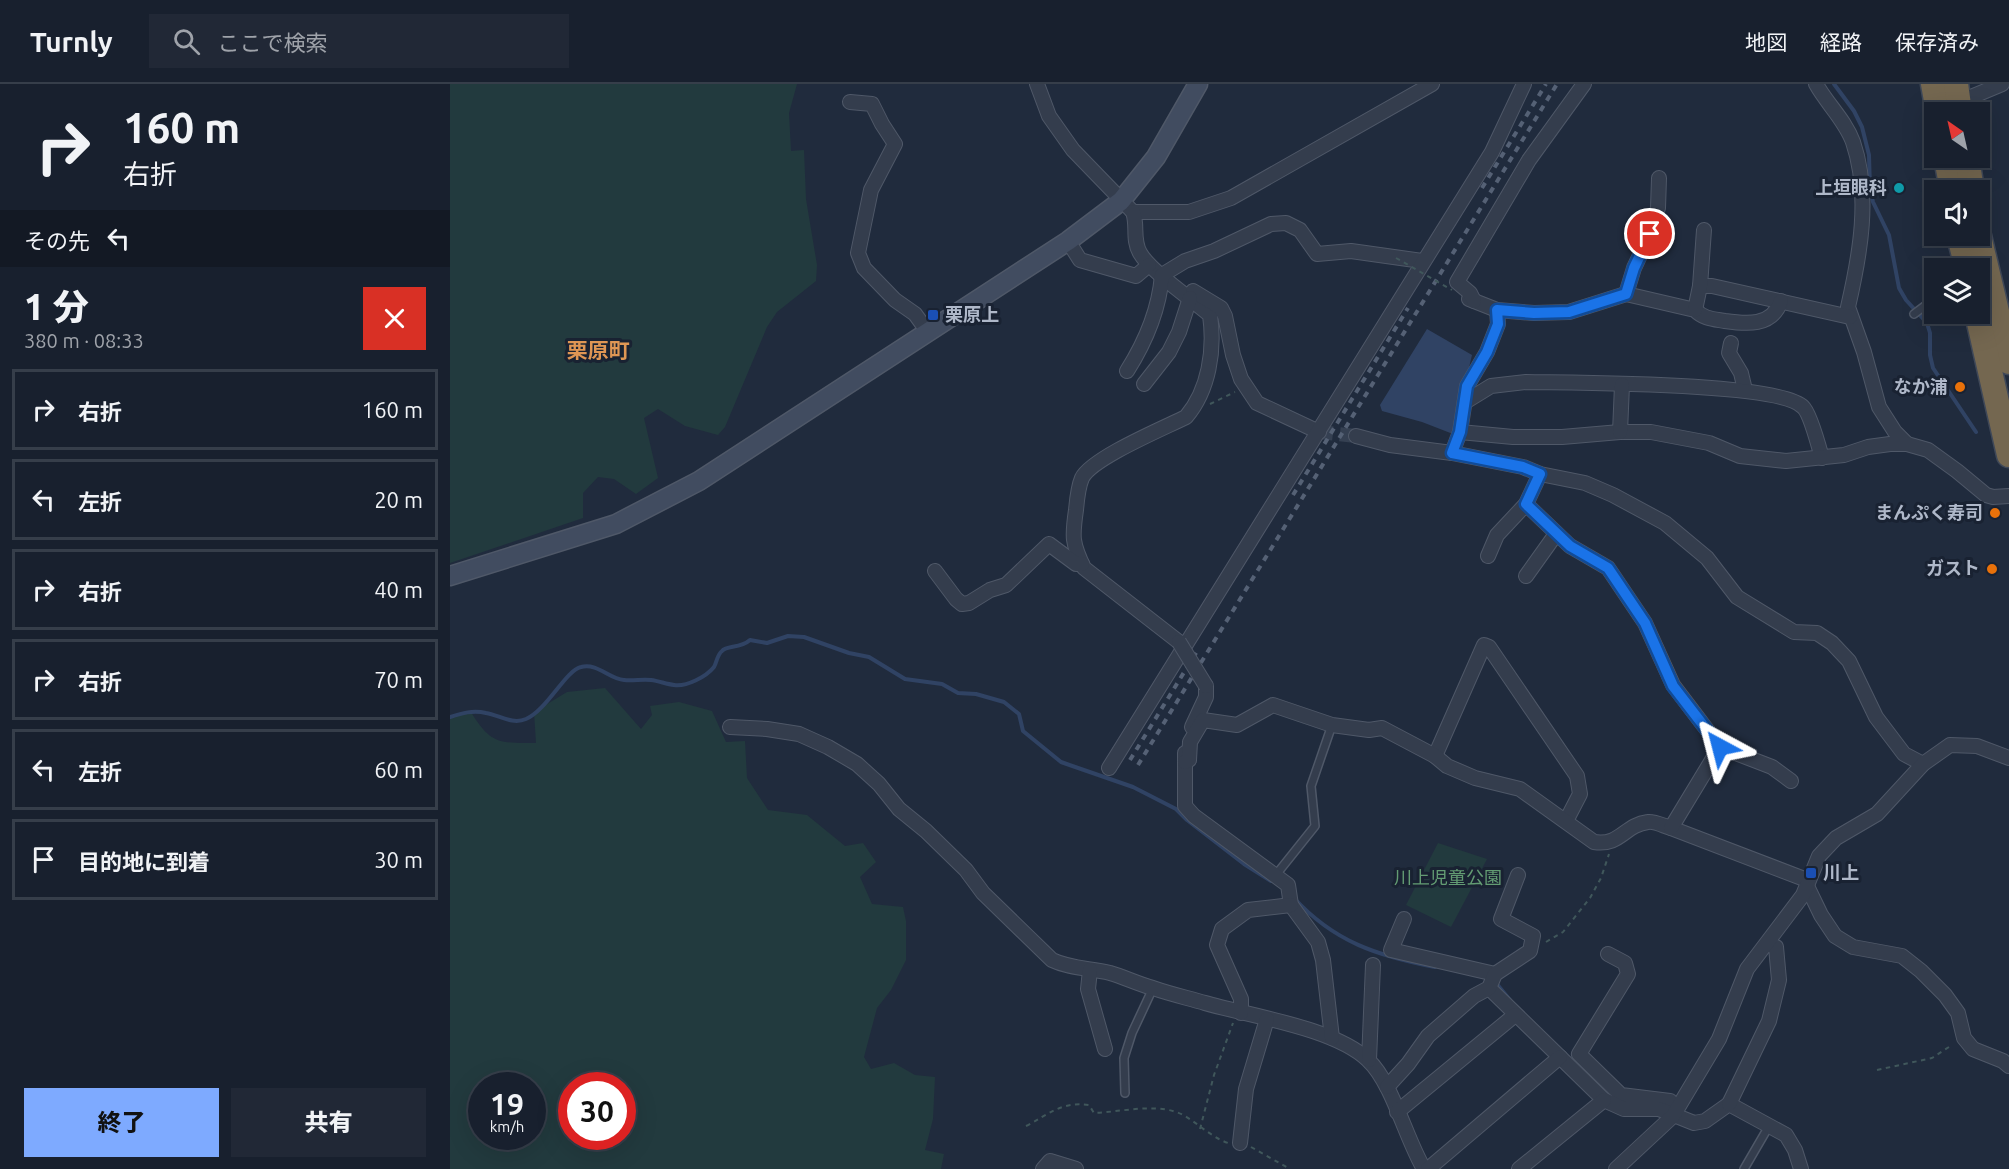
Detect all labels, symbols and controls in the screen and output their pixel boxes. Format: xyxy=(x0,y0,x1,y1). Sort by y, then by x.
search box xyxy=(149,14,569,68)
icon: search xyxy=(170,25,203,58)
text: Turnly xyxy=(30,26,113,57)
text: ここで検索 xyxy=(218,30,328,55)
text: 地図 xyxy=(1745,30,1787,54)
text: 経路 xyxy=(1820,30,1862,54)
text: 保存済み xyxy=(1895,30,1979,54)
north arrow xyxy=(1924,102,1990,168)
map controls xyxy=(1924,102,1990,324)
text: 160 m xyxy=(123,104,240,151)
icon: right xyxy=(24,108,102,186)
text: 右折 xyxy=(123,159,177,189)
place label: 上垣眼科 xyxy=(1815,177,1887,197)
button: sound xyxy=(1924,180,1990,246)
marker: 上垣眼科 xyxy=(1892,181,1906,195)
pin xyxy=(1624,208,1675,259)
icon: arrive xyxy=(1633,217,1666,250)
icon: left xyxy=(102,222,135,255)
text: その先 xyxy=(24,228,90,253)
button: layers xyxy=(1924,258,1990,324)
text: 1 分 xyxy=(24,286,89,327)
button: close xyxy=(363,287,426,350)
place label: 栗原上 xyxy=(945,304,999,324)
marker: 栗原上 xyxy=(926,308,940,322)
text: 380 m · 08:33 xyxy=(24,329,144,352)
district label: 栗原町 xyxy=(567,338,630,362)
place label: なか浦 xyxy=(1894,376,1948,396)
marker: なか浦 xyxy=(1953,380,1967,394)
icon: right xyxy=(27,393,60,426)
text: 160 m xyxy=(362,397,423,422)
text: 右折 xyxy=(78,399,122,424)
icon: left xyxy=(27,483,60,516)
text: 20 m xyxy=(374,487,423,512)
text: 左折 xyxy=(78,489,122,514)
place label: まんぷく寿司 xyxy=(1875,502,1983,522)
marker: まんぷく寿司 xyxy=(1988,506,2002,520)
place label: ガスト xyxy=(1926,558,1980,578)
marker: ガスト xyxy=(1985,562,1999,576)
icon: right xyxy=(27,573,60,606)
text: 40 m xyxy=(374,577,423,602)
text: 右折 xyxy=(78,579,122,604)
icon: right xyxy=(27,663,60,696)
text: 70 m xyxy=(374,667,423,692)
text: 右折 xyxy=(78,669,122,694)
position arrow xyxy=(1688,715,1752,779)
icon: left xyxy=(27,753,60,786)
text: 60 m xyxy=(374,757,423,782)
text: 左折 xyxy=(78,759,122,784)
icon: arrive xyxy=(27,843,60,876)
text: 30 m xyxy=(374,847,423,872)
text: 目的地に到着 xyxy=(78,849,210,874)
place label: 川上 xyxy=(1823,862,1859,882)
marker: 川上 xyxy=(1804,866,1818,880)
park label: 川上児童公園 xyxy=(1394,867,1502,887)
speed limit sign: 30 xyxy=(558,1072,636,1150)
text: 19 xyxy=(490,1087,524,1121)
button: 終了 xyxy=(24,1088,219,1157)
button: 共有 xyxy=(231,1088,426,1157)
text: km/h xyxy=(490,1118,524,1135)

